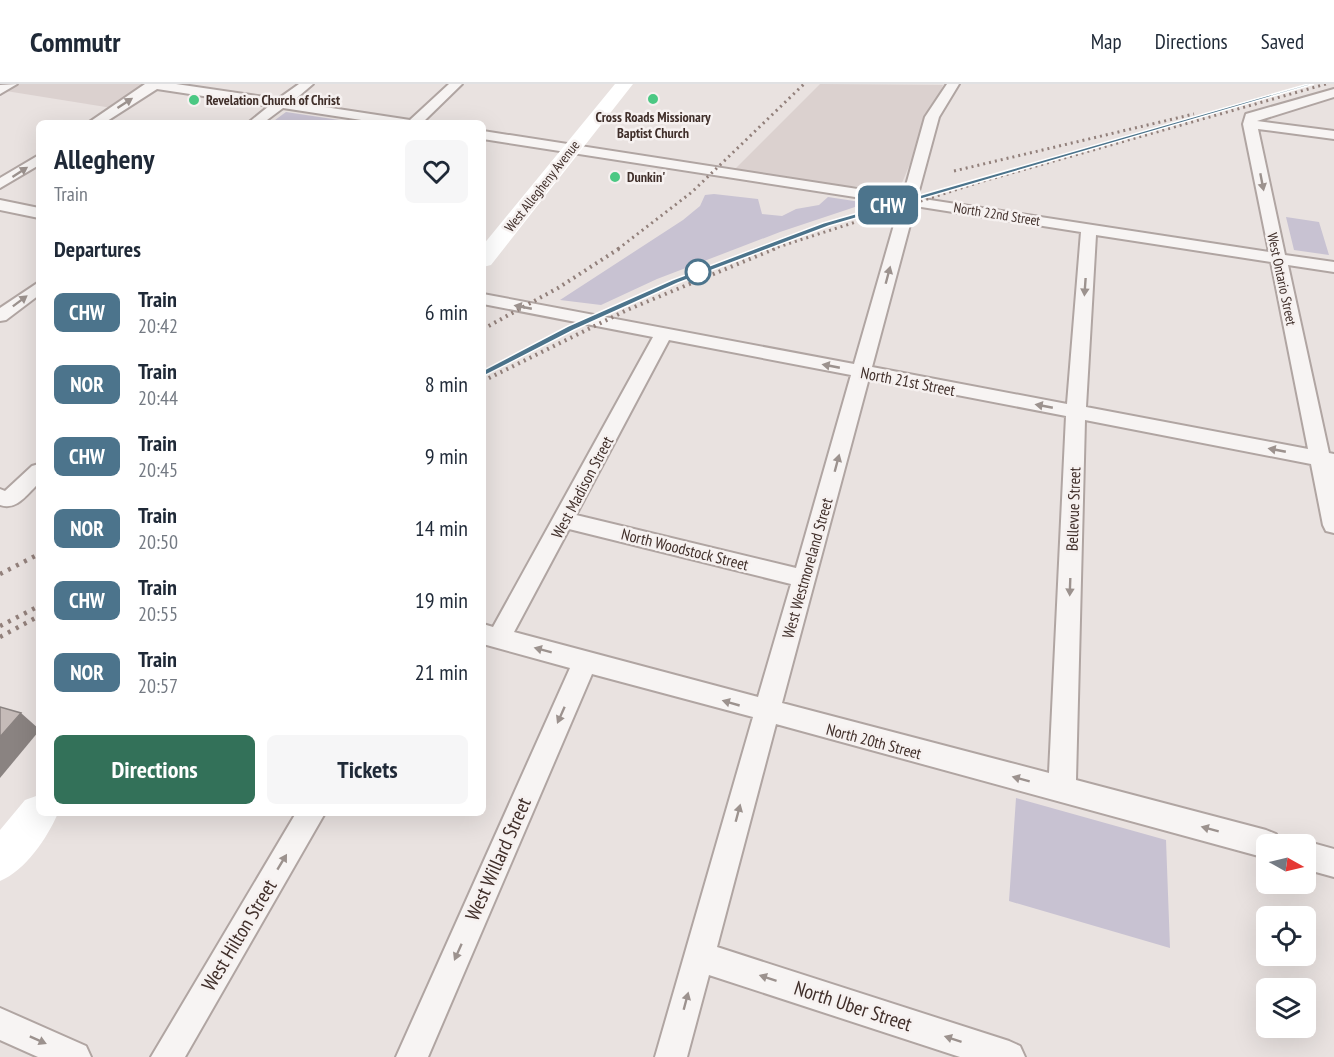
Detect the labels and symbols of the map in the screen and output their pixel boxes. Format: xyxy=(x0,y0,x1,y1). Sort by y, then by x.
place label: Revelation Church of Christ xyxy=(206,91,340,109)
marker: Cross Roads Missionary Baptist Church xyxy=(646,92,660,106)
marker: Revelation Church of Christ xyxy=(187,93,201,107)
one-way arrow xyxy=(117,98,134,109)
place label: Cross Roads Missionary Baptist Church xyxy=(595,108,711,142)
street label: West Allegheny Avenue xyxy=(501,136,584,236)
one-way arrow xyxy=(11,166,28,177)
place label: Dunkin' xyxy=(627,168,665,186)
marker: Dunkin' xyxy=(608,170,622,184)
one-way arrow xyxy=(1258,173,1267,192)
line badge: CHW xyxy=(854,186,922,224)
street label: North 22nd Street xyxy=(952,198,1042,230)
street label: West Ontario Street xyxy=(1263,231,1301,327)
unlabelled marker xyxy=(685,259,711,285)
one-way arrow xyxy=(884,266,893,284)
one-way arrow xyxy=(1080,278,1089,297)
one-way arrow xyxy=(11,295,27,307)
one-way arrow xyxy=(513,302,532,311)
one-way arrow xyxy=(822,361,841,370)
street label: North 21st Street xyxy=(859,362,958,400)
one-way arrow xyxy=(1034,402,1053,411)
street label: West Madison Street xyxy=(547,432,618,542)
one-way arrow xyxy=(1267,445,1286,454)
one-way arrow xyxy=(833,454,842,472)
street label: Bellevue Street xyxy=(1062,466,1084,551)
street label: West Westmoreland Street xyxy=(777,495,837,641)
street label: North Woodstock Street xyxy=(619,524,751,575)
one-way arrow xyxy=(1065,577,1074,596)
one-way arrow xyxy=(534,645,553,655)
one-way arrow xyxy=(722,697,740,707)
one-way arrow xyxy=(557,707,566,724)
street label: North 20th Street xyxy=(824,719,924,763)
one-way arrow xyxy=(1012,774,1030,784)
street label: West Willard Street xyxy=(459,793,537,925)
one-way arrow xyxy=(734,803,743,821)
one-way arrow xyxy=(1201,824,1219,834)
north arrow xyxy=(1256,834,1316,894)
one-way arrow xyxy=(277,853,287,870)
street label: West Hilton Street xyxy=(196,874,283,996)
one-way arrow xyxy=(453,943,463,961)
one-way arrow xyxy=(759,973,777,983)
street label: North Uber Street xyxy=(791,975,916,1037)
one-way arrow xyxy=(682,991,691,1009)
one-way arrow xyxy=(944,1034,962,1043)
one-way arrow xyxy=(29,1036,46,1045)

